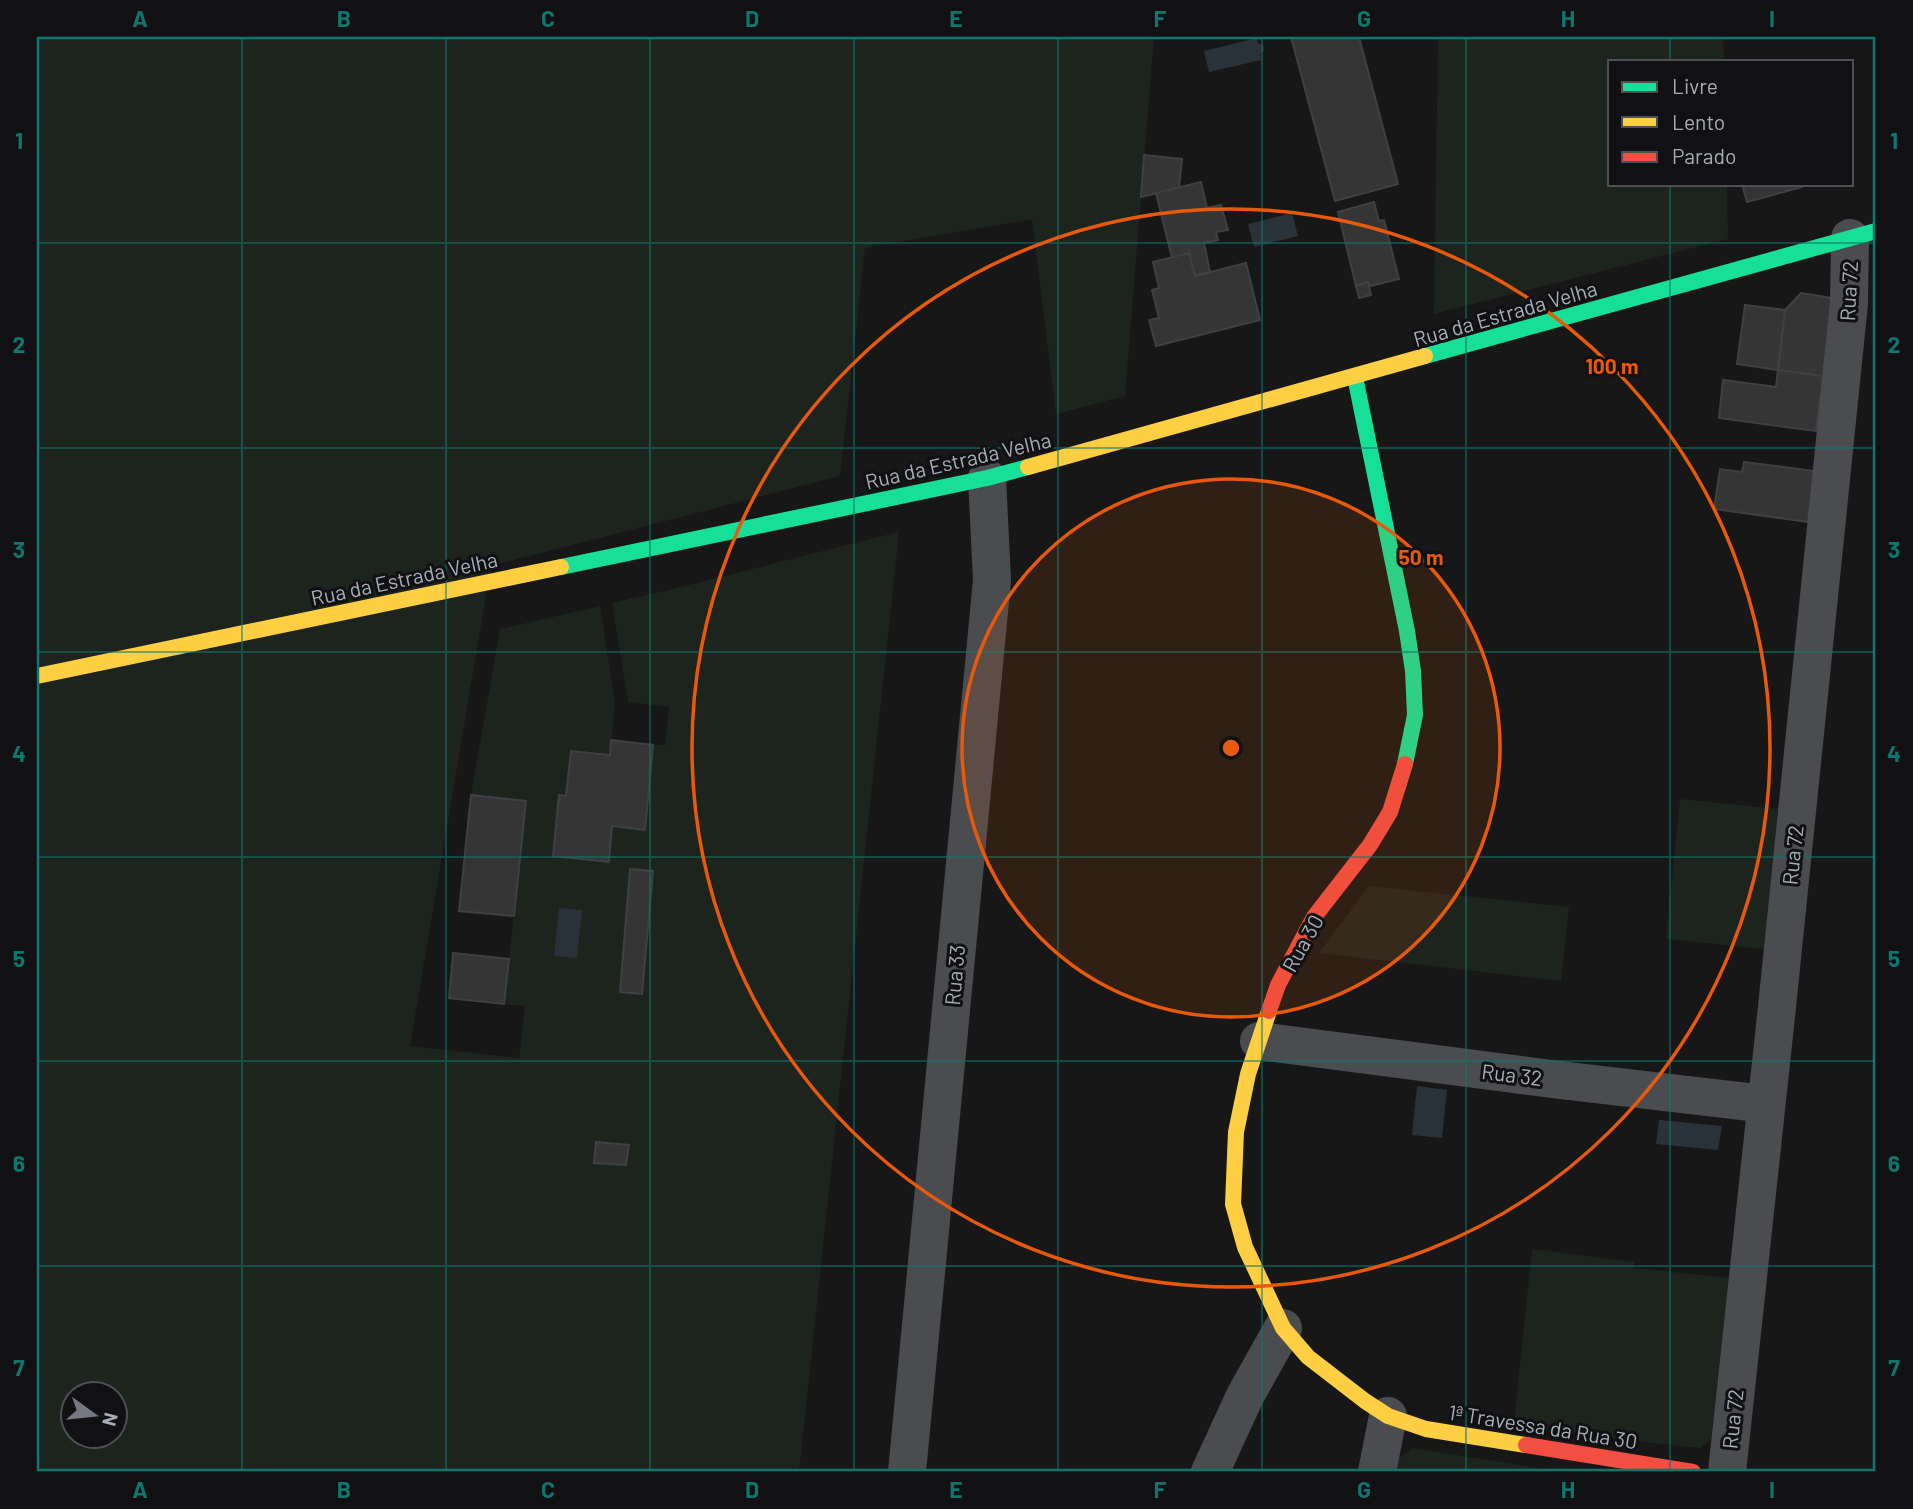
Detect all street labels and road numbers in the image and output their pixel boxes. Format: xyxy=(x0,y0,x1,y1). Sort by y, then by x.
street label: Rua 72 xyxy=(1834,260,1862,322)
street label: Rua da Estrada Velha xyxy=(1410,275,1600,351)
street label: Rua da Estrada Velha xyxy=(863,426,1053,494)
street label: Rua da Estrada Velha xyxy=(308,546,500,610)
street label: Rua 72 xyxy=(1776,824,1808,886)
street label: Rua 30 xyxy=(1276,910,1328,976)
street label: Rua 33 xyxy=(939,944,969,1006)
street label: Rua 32 xyxy=(1480,1058,1544,1090)
street label: Rua 72 xyxy=(1716,1388,1748,1450)
street label: 1ª Travessa da Rua 30 xyxy=(1447,1399,1639,1453)

